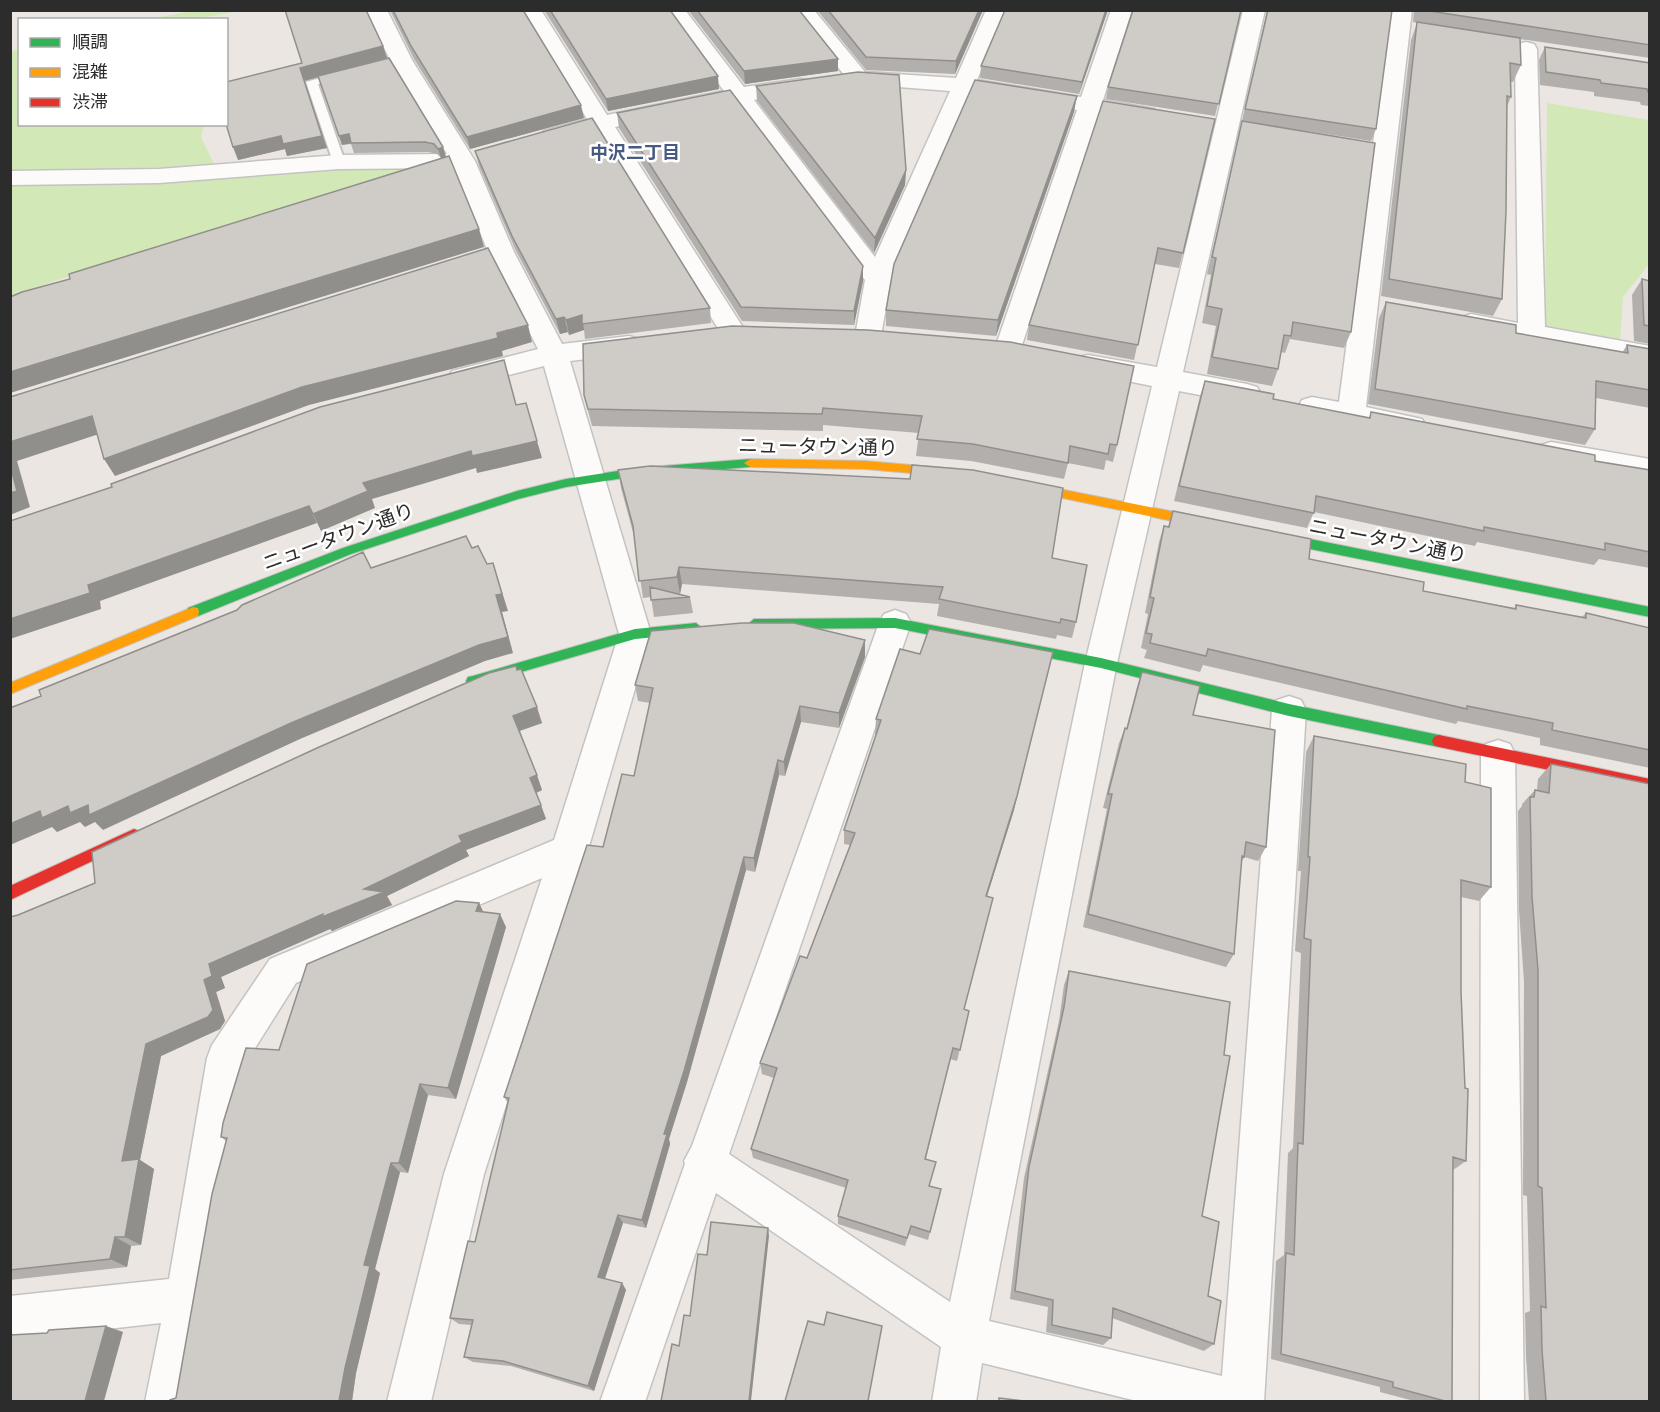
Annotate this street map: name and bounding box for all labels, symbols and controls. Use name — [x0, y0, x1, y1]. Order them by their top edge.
legend — [18, 18, 228, 126]
text: 順調 — [72, 29, 108, 53]
text: 混雑 — [72, 59, 108, 83]
text: 渋滞 — [72, 89, 108, 113]
district label: 中沢二丁目 — [590, 140, 680, 164]
street label: ニュータウン通り — [738, 431, 898, 461]
street label: ニュータウン通り — [258, 496, 418, 576]
street label: ニュータウン通り — [1307, 511, 1469, 569]

